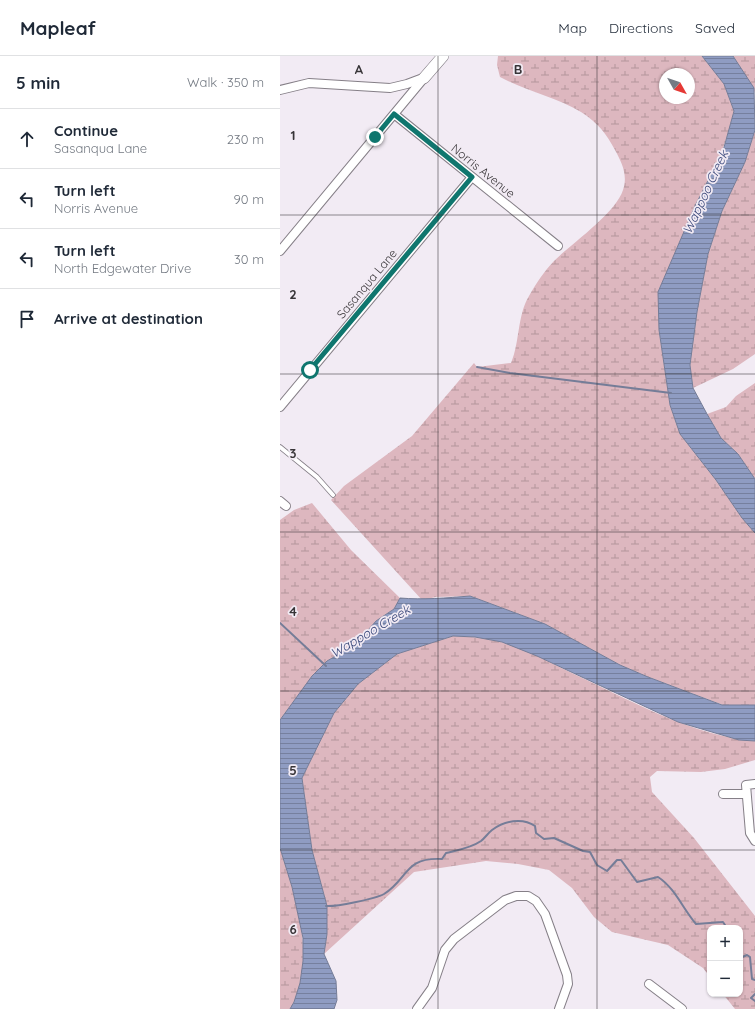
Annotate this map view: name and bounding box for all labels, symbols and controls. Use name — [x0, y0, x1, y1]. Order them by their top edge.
text: Mapleaf — [20, 16, 96, 40]
text: Map — [558, 19, 587, 37]
text: Directions — [609, 19, 673, 37]
text: Saved — [695, 19, 735, 37]
text: A — [355, 61, 364, 77]
text: B — [514, 61, 522, 77]
north arrow — [659, 68, 695, 104]
text: 5 min — [16, 72, 60, 93]
text: Walk · 350 m — [187, 74, 264, 90]
text: Continue — [54, 121, 118, 140]
text: 1 — [290, 127, 296, 143]
icon: ahead — [16, 128, 38, 150]
route end — [366, 128, 384, 146]
text: 230 m — [227, 131, 264, 147]
text: Sasanqua Lane — [54, 140, 147, 156]
street label: Norris Avenue — [448, 140, 518, 201]
water label: Wappoo Creek — [679, 147, 732, 236]
text: Turn left — [54, 181, 116, 200]
icon: left — [16, 188, 38, 210]
text: 90 m — [234, 191, 264, 207]
text: Norris Avenue — [54, 200, 138, 216]
text: Turn left — [54, 241, 116, 260]
street label: Sasanqua Lane — [333, 246, 400, 321]
icon: left — [16, 248, 38, 270]
text: 30 m — [234, 251, 264, 267]
text: North Edgewater Drive — [54, 260, 191, 276]
text: 2 — [289, 286, 297, 302]
icon: arrive — [16, 308, 38, 330]
text: Arrive at destination — [54, 309, 203, 328]
route start — [301, 361, 319, 379]
text: 3 — [290, 445, 297, 461]
water label: Wappoo Creek — [327, 600, 414, 661]
text: 4 — [289, 603, 297, 619]
text: 5 — [289, 762, 297, 778]
text: 6 — [289, 921, 297, 937]
map controls — [707, 925, 743, 997]
button: + — [707, 925, 743, 961]
button: − — [707, 961, 743, 997]

